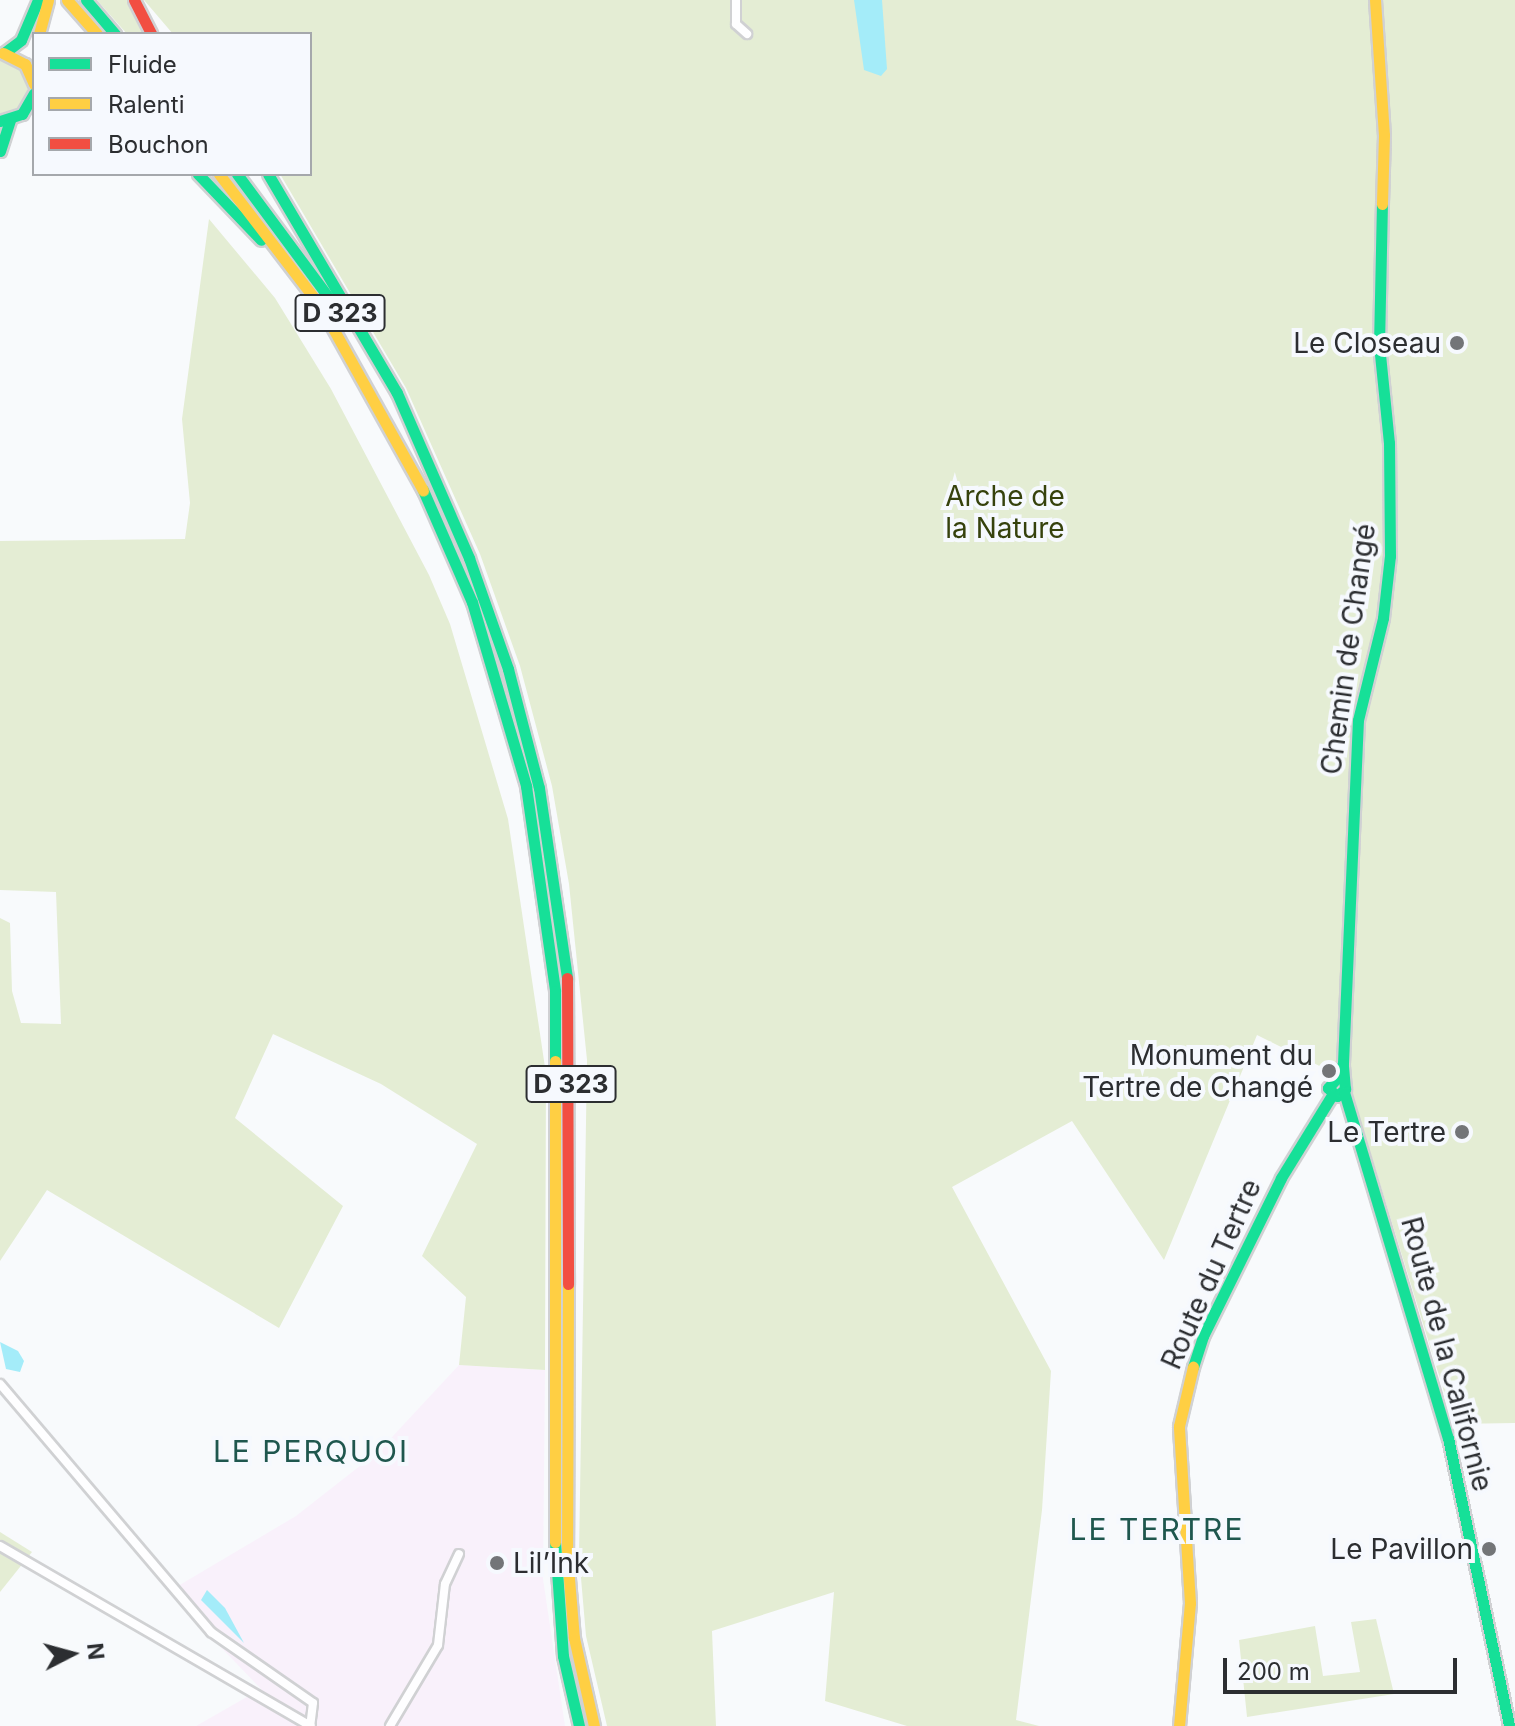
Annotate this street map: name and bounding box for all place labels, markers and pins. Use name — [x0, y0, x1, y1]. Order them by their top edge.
place label: Le Closeau — [1293, 326, 1441, 360]
marker: Le Closeau — [1448, 334, 1466, 352]
place label: Monument du Tertre de Changé — [1082, 1038, 1313, 1104]
marker: Monument du Tertre de Changé — [1320, 1062, 1338, 1080]
place label: Le Tertre — [1327, 1115, 1446, 1149]
marker: Le Tertre — [1453, 1123, 1471, 1141]
place label: Le Pavillon — [1330, 1532, 1473, 1566]
marker: Le Pavillon — [1480, 1540, 1498, 1558]
place label: Lil’Ink — [513, 1546, 589, 1580]
marker: Lil’Ink — [488, 1554, 506, 1572]

